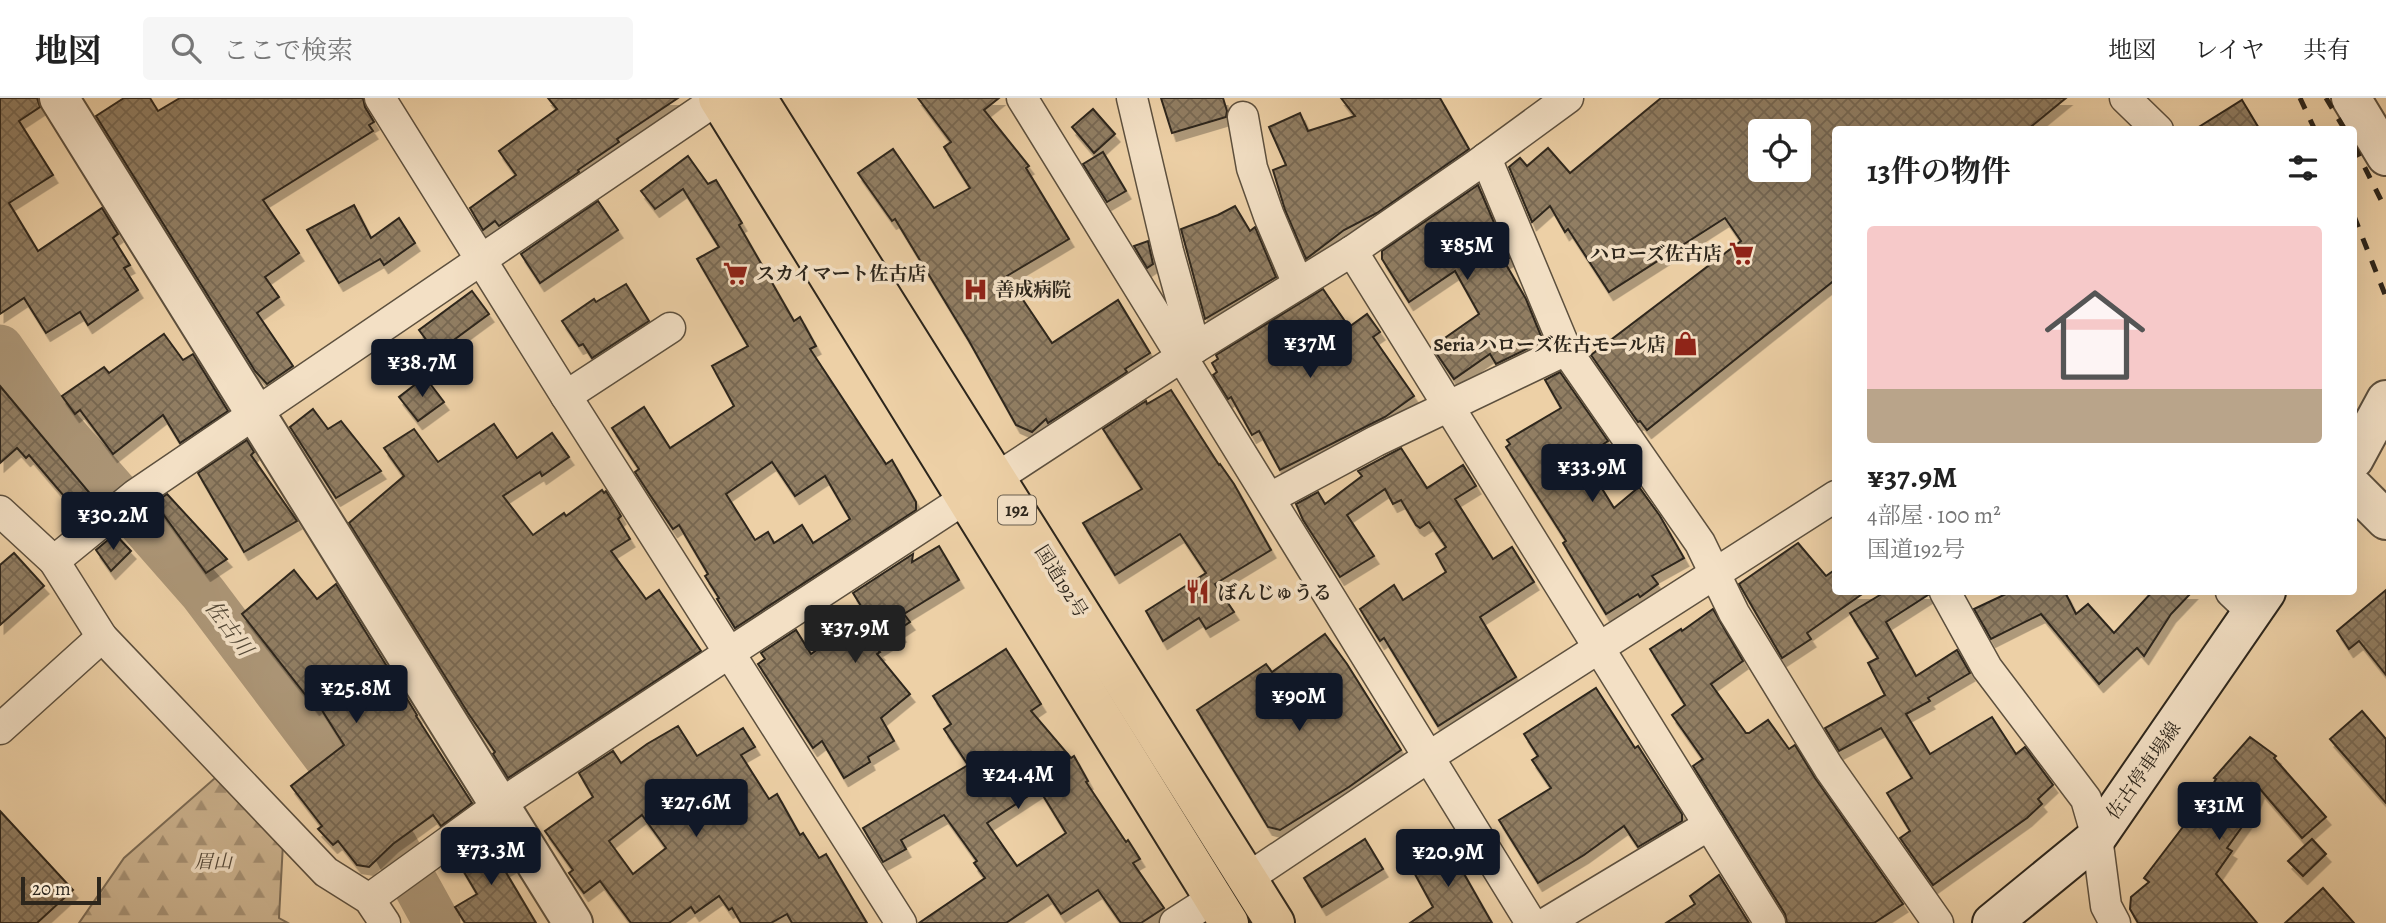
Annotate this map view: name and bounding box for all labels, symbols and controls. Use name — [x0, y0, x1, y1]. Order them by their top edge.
search box — [143, 17, 633, 80]
text: 地図 — [35, 28, 101, 73]
icon: search — [167, 29, 205, 67]
text: ここで検索 — [223, 33, 353, 68]
text: 地図 — [2108, 34, 2156, 66]
text: レイヤ — [2194, 34, 2265, 66]
text: 共有 — [2303, 34, 2351, 66]
map controls — [1748, 119, 1811, 182]
button: locate — [1748, 119, 1811, 182]
icon: filters — [2284, 149, 2322, 187]
text: 13件の物件 — [1867, 151, 2011, 191]
pin: ¥85M — [1426, 222, 1508, 282]
text: ¥85M — [1440, 229, 1494, 260]
supermarket icon: ハローズ佐古店 — [1728, 239, 1756, 267]
place label: ハローズ佐古店 — [1590, 241, 1722, 267]
supermarket icon: スカイマート佐古店 — [722, 259, 750, 287]
place label: スカイマート佐古店 — [756, 261, 926, 287]
icon: home — [2032, 272, 2158, 398]
hospital icon: 善成病院 — [961, 275, 989, 303]
place label: 善成病院 — [995, 277, 1071, 303]
pin: ¥37M — [1269, 320, 1351, 380]
text: ¥37M — [1284, 327, 1336, 358]
shop icon: Seria ハローズ佐古モール店 — [1672, 330, 1700, 358]
place label: Seria ハローズ佐古モール店 — [1434, 332, 1666, 358]
pin: ¥38.7M — [365, 340, 479, 399]
text: ¥38.7M — [387, 346, 457, 377]
pin: ¥33.9M — [1535, 444, 1649, 504]
text: ¥33.9M — [1557, 451, 1627, 482]
text: ¥37.9M — [1867, 457, 1957, 497]
pin: ¥30.2M — [56, 492, 170, 552]
road number: 192 — [998, 496, 1036, 524]
text: ¥30.2M — [77, 499, 149, 530]
text: 4部屋 · 100 m² — [1867, 500, 2001, 531]
text: 国道192号 — [1867, 534, 1965, 565]
street label: 国道192号 — [1029, 540, 1094, 623]
restaurant icon: ぼんじゅうる — [1184, 578, 1212, 606]
place label: ぼんじゅうる — [1218, 580, 1332, 606]
water label: 佐古川 — [199, 594, 260, 663]
pin: ¥37.9M — [798, 606, 912, 665]
text: ¥37.9M — [820, 612, 890, 643]
pin: ¥25.8M — [299, 666, 413, 725]
text: ¥25.8M — [321, 672, 391, 703]
pin: ¥90M — [1258, 674, 1340, 733]
text: ¥90M — [1272, 680, 1326, 711]
street label: 佐古停車場線 — [2100, 716, 2187, 825]
pin: ¥24.4M — [961, 752, 1075, 811]
text: ¥24.4M — [982, 758, 1054, 789]
pin: ¥27.6M — [639, 780, 753, 839]
pin: ¥31M — [2178, 782, 2260, 842]
text: ¥27.6M — [661, 786, 731, 817]
text: ¥31M — [2194, 789, 2244, 820]
pin: ¥73.3M — [434, 828, 548, 887]
pin: ¥20.9M — [1391, 830, 1505, 889]
text: ¥73.3M — [457, 834, 525, 865]
text: ¥20.9M — [1412, 836, 1484, 867]
park label: 眉山 — [194, 849, 234, 875]
scale bar — [21, 874, 102, 906]
text: 20 m — [32, 876, 71, 902]

